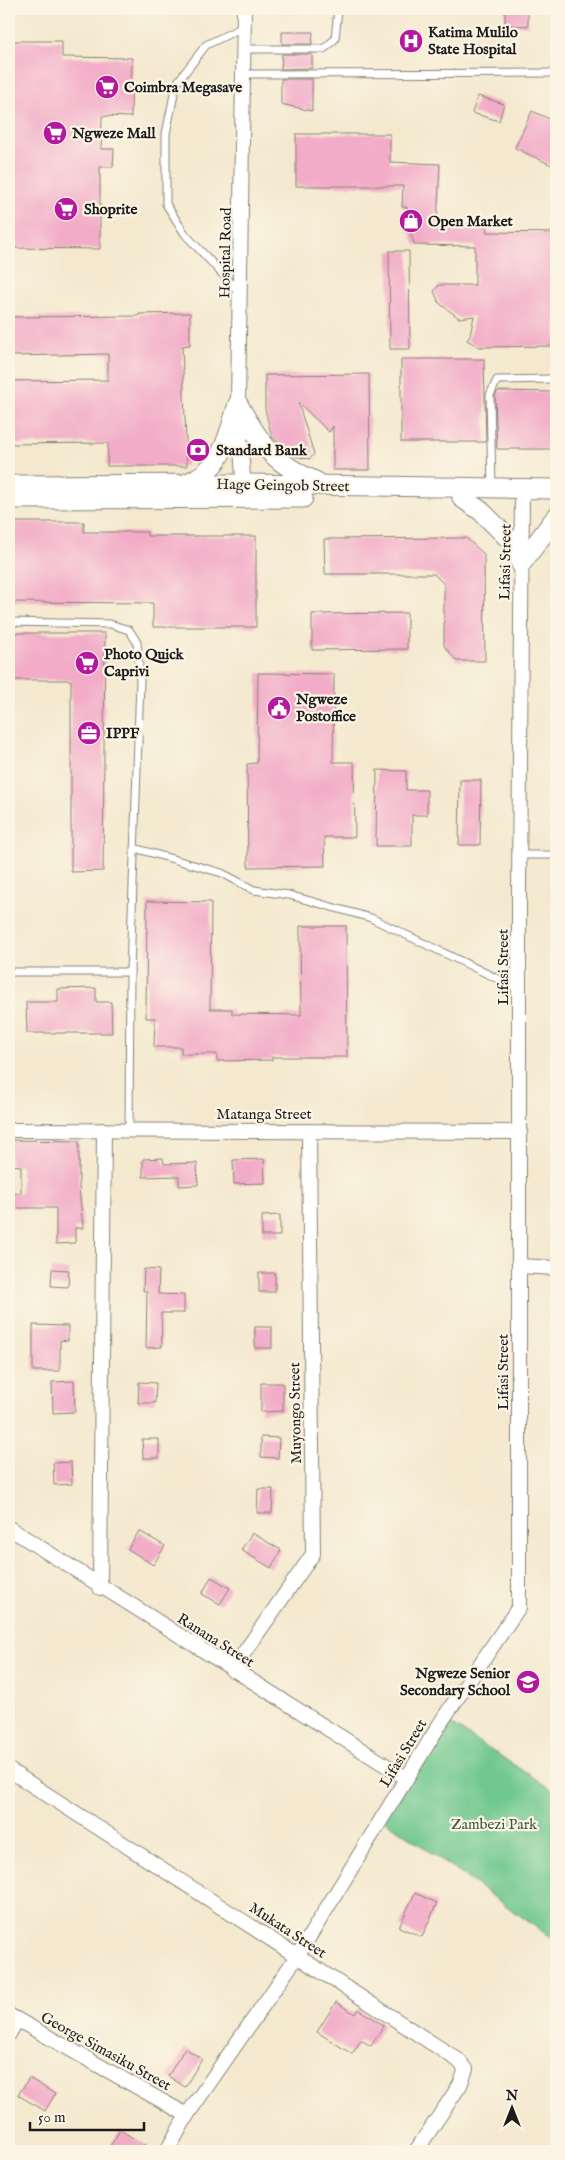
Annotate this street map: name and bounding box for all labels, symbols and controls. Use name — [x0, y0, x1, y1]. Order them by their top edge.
place label: Katima Mulilo State Hospital — [428, 23, 518, 59]
hospital icon: Katima Mulilo State Hospital — [398, 28, 424, 54]
supermarket icon: Coimbra Megasave — [94, 74, 120, 100]
place label: Coimbra Megasave — [124, 78, 242, 97]
supermarket icon: Ngweze Mall — [42, 120, 68, 146]
place label: Ngweze Mall — [71, 124, 156, 143]
supermarket icon: Shoprite — [53, 196, 79, 222]
place label: Shoprite — [84, 200, 137, 219]
street label: Hospital Road — [215, 206, 236, 299]
shop icon: Open Market — [398, 208, 424, 234]
place label: Open Market — [428, 212, 514, 231]
bank icon: Standard Bank — [185, 437, 211, 463]
place label: Standard Bank — [216, 441, 308, 460]
street label: Hage Geingob Street — [216, 475, 350, 496]
street label: Lifasi Street — [495, 524, 516, 600]
place label: Photo Quick Caprivi — [104, 645, 185, 681]
supermarket icon: Photo Quick Caprivi — [74, 650, 100, 676]
place label: Ngweze Postoffice — [295, 690, 356, 726]
public building icon: Ngweze Postoffice — [266, 695, 292, 721]
office icon: IPPF — [76, 720, 102, 746]
place label: IPPF — [106, 724, 140, 743]
street label: Lifasi Street — [494, 929, 513, 1005]
street label: Matanga Street — [216, 1105, 312, 1124]
street label: Lifasi Street — [494, 1334, 513, 1410]
street label: Muyongo Street — [285, 1362, 306, 1464]
street label: Ranana Street — [174, 1609, 258, 1672]
place label: Ngweze Senior Secondary School — [400, 1664, 511, 1700]
school or university icon: Ngweze Senior Secondary School — [515, 1669, 541, 1695]
street label: Lifasi Street — [376, 1716, 431, 1791]
park label: Zambezi Park — [451, 1815, 538, 1834]
street label: Mukata Street — [245, 1898, 330, 1962]
street label: George Simasiku Street — [37, 2008, 174, 2095]
north arrow — [488, 2082, 538, 2132]
text: N — [505, 2087, 518, 2105]
scale bar — [30, 2100, 144, 2132]
text: 50 m — [38, 2108, 66, 2127]

